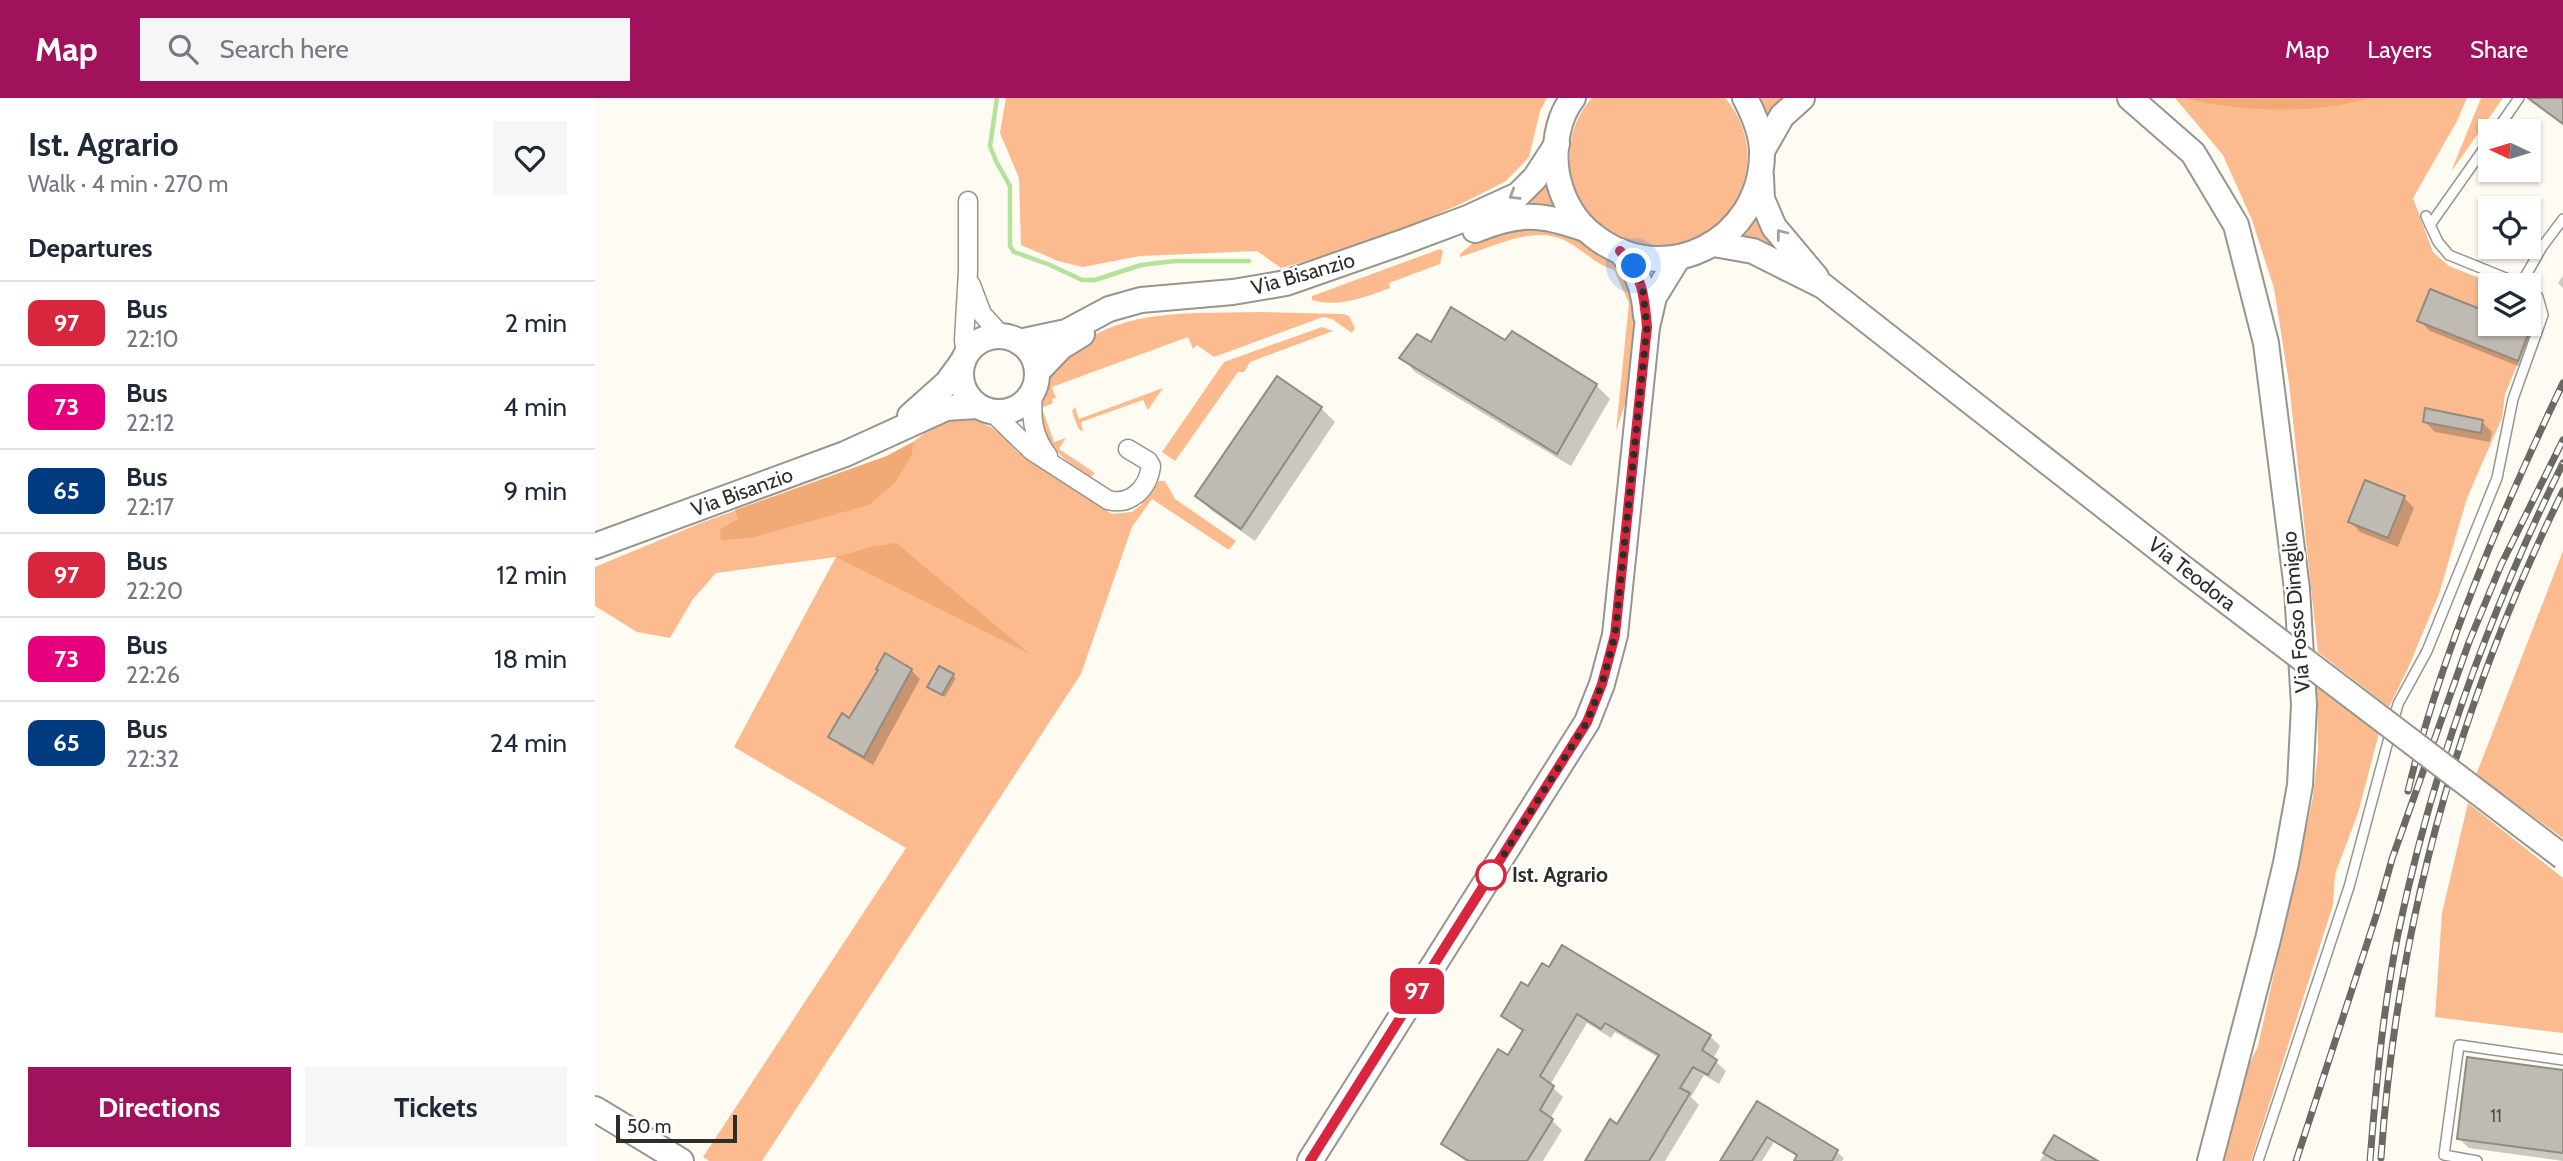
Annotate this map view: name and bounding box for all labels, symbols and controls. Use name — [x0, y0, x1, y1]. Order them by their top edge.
search box — [140, 18, 630, 81]
text: Map — [35, 29, 98, 69]
icon: search — [164, 30, 202, 68]
text: Search here — [220, 33, 349, 65]
text: Map — [2285, 35, 2329, 64]
text: Layers — [2367, 35, 2432, 64]
text: Share — [2470, 35, 2528, 64]
north arrow — [2478, 119, 2541, 182]
map controls — [2478, 119, 2541, 336]
button: heart — [493, 121, 567, 195]
text: Ist. Agrario — [28, 124, 179, 164]
text: Walk · 4 min · 270 m — [28, 170, 228, 198]
one-way arrow — [1509, 187, 1522, 200]
button: locate — [2478, 196, 2541, 259]
one-way arrow — [1777, 230, 1789, 243]
text: Departures — [28, 232, 152, 264]
street label: Via Bisanzio — [1248, 247, 1357, 300]
your location — [1616, 248, 1651, 283]
button: layers — [2478, 273, 2541, 336]
text: Bus — [126, 293, 167, 325]
text: 2 min — [505, 307, 567, 339]
text: 97 — [54, 308, 79, 337]
text: 22:10 — [126, 325, 178, 353]
text: Bus — [126, 377, 167, 409]
text: 4 min — [503, 391, 567, 423]
text: 73 — [54, 392, 79, 421]
text: 22:12 — [126, 409, 174, 437]
text: Bus — [126, 461, 167, 493]
street label: Via Bisanzio — [688, 462, 796, 521]
text: 9 min — [504, 475, 567, 507]
text: 65 — [53, 476, 80, 505]
text: 22:17 — [126, 493, 174, 521]
street label: Via Fosso Dimiglio — [2276, 530, 2315, 694]
street label: Via Teodora — [2143, 532, 2241, 616]
text: Bus — [126, 545, 167, 577]
text: 12 min — [496, 559, 567, 591]
text: 97 — [54, 560, 79, 589]
text: 22:20 — [126, 577, 183, 605]
text: Bus — [126, 629, 167, 661]
text: 18 min — [494, 643, 567, 675]
text: 73 — [54, 644, 79, 673]
text: 22:26 — [126, 661, 180, 689]
text: Bus — [126, 713, 167, 745]
text: 24 min — [490, 727, 567, 759]
text: 65 — [53, 728, 80, 757]
text: 22:32 — [126, 745, 179, 773]
marker: Ist. Agrario — [1476, 860, 1506, 890]
place label: Ist. Agrario — [1512, 862, 1608, 887]
line badge: 97 — [1385, 968, 1449, 1014]
text: 97 — [1404, 976, 1430, 1005]
button: Directions — [28, 1067, 291, 1147]
button: Tickets — [305, 1067, 567, 1147]
house number: 11 — [2490, 1105, 2502, 1127]
scale bar — [616, 1112, 737, 1144]
text: 50 m — [627, 1115, 671, 1138]

